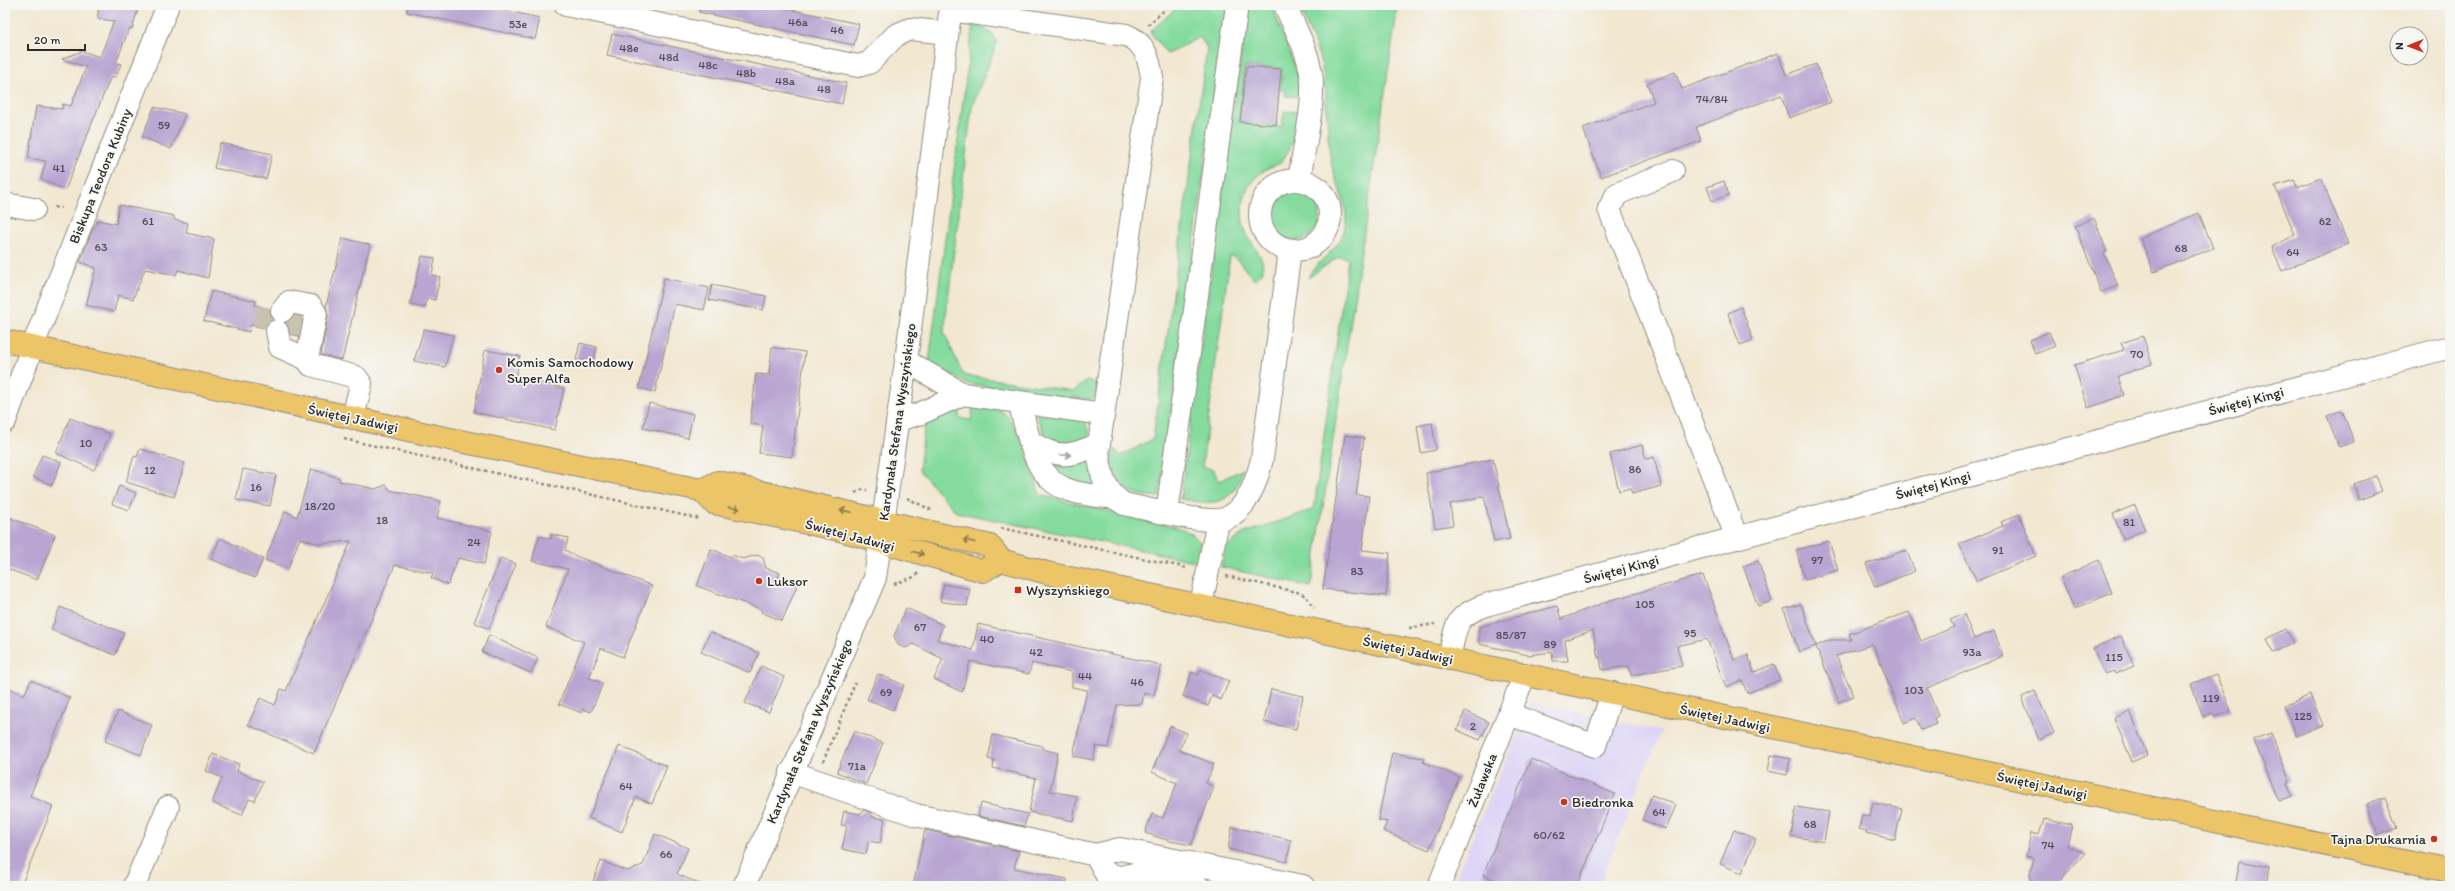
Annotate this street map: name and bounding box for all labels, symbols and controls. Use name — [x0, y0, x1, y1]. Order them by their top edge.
house number: 46a — [788, 15, 809, 29]
house number: 53e — [509, 17, 528, 31]
house number: 46 — [830, 23, 844, 37]
scale bar — [28, 26, 85, 52]
north arrow — [2389, 26, 2429, 66]
text: 20 m — [34, 33, 61, 47]
house number: 48e — [619, 41, 639, 55]
text: N — [2393, 42, 2406, 50]
house number: 48d — [659, 50, 680, 64]
house number: 48c — [698, 58, 718, 72]
house number: 48b — [736, 66, 756, 80]
house number: 48a — [775, 74, 796, 88]
house number: 48 — [817, 82, 831, 96]
house number: 74/84 — [1696, 92, 1728, 106]
street label: Biskupa Teodora Kubiny — [66, 106, 136, 246]
house number: 59 — [158, 118, 170, 132]
house number: 41 — [53, 161, 66, 175]
house number: 61 — [142, 214, 154, 228]
house number: 62 — [2319, 214, 2332, 228]
house number: 63 — [95, 240, 108, 254]
house number: 68 — [2175, 241, 2188, 255]
house number: 64 — [2286, 245, 2300, 259]
street label: Kardynała Stefana Wyszyńskiego — [875, 322, 920, 522]
house number: 70 — [2130, 347, 2144, 361]
place label: Komis Samochodowy Super Alfa — [507, 354, 634, 387]
marker: Komis Samochodowy Super Alfa — [494, 365, 504, 375]
street label: Świętej Kingi — [2207, 383, 2286, 420]
street label: Świętej Jadwigi — [306, 401, 400, 436]
house number: 10 — [80, 436, 92, 450]
one-way arrow — [1058, 451, 1071, 459]
house number: 86 — [1629, 462, 1641, 476]
house number: 12 — [144, 463, 157, 477]
street label: Świętej Kingi — [1894, 467, 1973, 504]
house number: 16 — [250, 480, 262, 494]
house number: 18/20 — [305, 499, 335, 513]
one-way arrow — [727, 504, 740, 512]
one-way arrow — [840, 507, 853, 515]
house number: 18 — [376, 513, 388, 527]
street label: Świętej Jadwigi — [803, 515, 896, 556]
house number: 81 — [2123, 515, 2135, 529]
house number: 24 — [467, 535, 481, 549]
one-way arrow — [963, 537, 976, 544]
house number: 91 — [1992, 543, 2004, 557]
one-way arrow — [911, 550, 924, 557]
street label: Świętej Kingi — [1582, 551, 1661, 588]
house number: 97 — [1811, 553, 1823, 567]
house number: 83 — [1350, 564, 1364, 578]
place label: Luksor — [767, 573, 808, 590]
marker: Luksor — [754, 576, 764, 586]
place label: Wyszyńskiego — [1026, 582, 1110, 599]
marker: Wyszyńskiego — [1013, 585, 1023, 595]
house number: 105 — [1635, 597, 1655, 611]
house number: 67 — [914, 620, 926, 634]
house number: 95 — [1684, 626, 1696, 640]
house number: 85/87 — [1496, 628, 1526, 642]
house number: 40 — [980, 632, 994, 646]
street label: Świętej Jadwigi — [1361, 633, 1455, 668]
street label: Kardynała Stefana Wyszyńskiego — [763, 636, 856, 826]
house number: 89 — [1544, 637, 1556, 651]
house number: 42 — [1029, 645, 1043, 659]
house number: 93a — [1962, 645, 1982, 659]
house number: 115 — [2105, 650, 2123, 664]
house number: 44 — [1078, 669, 1092, 683]
house number: 46 — [1130, 675, 1144, 689]
house number: 103 — [1904, 683, 1924, 697]
house number: 69 — [880, 685, 892, 699]
house number: 119 — [2202, 691, 2220, 705]
street label: Świętej Jadwigi — [1678, 701, 1772, 736]
house number: 125 — [2294, 709, 2312, 723]
house number: 2 — [1470, 719, 1477, 733]
street label: Żuławska — [1464, 750, 1501, 810]
house number: 71a — [848, 759, 867, 773]
street label: Świętej Jadwigi — [1995, 768, 2089, 803]
house number: 64 — [619, 779, 633, 793]
place label: Biedronka — [1572, 794, 1635, 811]
marker: Biedronka — [1559, 797, 1569, 807]
house number: 64 — [1652, 805, 1666, 819]
house number: 68 — [1804, 817, 1817, 831]
house number: 60/62 — [1533, 828, 1565, 842]
place label: Tajna Drukarnia — [2330, 831, 2427, 848]
marker: Tajna Drukarnia — [2429, 834, 2439, 844]
house number: 74 — [2041, 838, 2055, 852]
house number: 66 — [660, 847, 672, 861]

